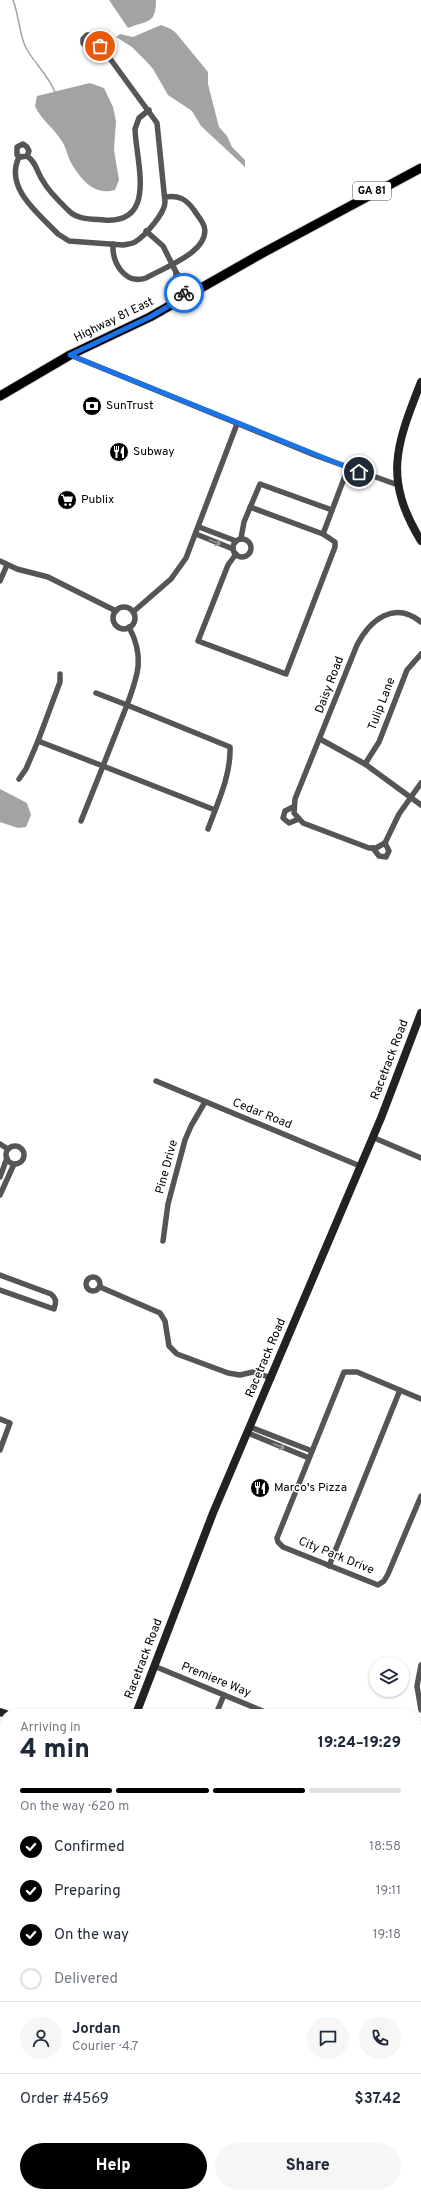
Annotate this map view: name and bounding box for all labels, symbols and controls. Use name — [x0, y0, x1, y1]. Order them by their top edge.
pin — [83, 29, 117, 63]
icon: bag — [89, 35, 111, 57]
road number: GA 81 — [353, 182, 391, 200]
courier — [164, 273, 204, 313]
icon: bike — [173, 282, 195, 304]
street label: Highway 81 East — [71, 294, 157, 346]
bank icon: SunTrust — [81, 395, 103, 417]
place label: SunTrust — [106, 398, 153, 414]
restaurant icon: Subway — [108, 441, 130, 463]
place label: Subway — [133, 444, 175, 460]
pin — [342, 455, 376, 489]
icon: home — [348, 461, 370, 483]
supermarket icon: Publix — [56, 489, 78, 511]
place label: Publix — [81, 492, 114, 508]
one-way arrow — [208, 538, 220, 546]
street label: Daisy Road — [312, 654, 348, 716]
street label: Tulip Lane — [365, 675, 399, 733]
street label: Racetrack Road — [367, 1018, 413, 1102]
street label: Cedar Road — [230, 1095, 294, 1133]
street label: Pine Drive — [152, 1138, 182, 1196]
street label: Racetrack Road — [242, 1316, 290, 1400]
one-way arrow — [272, 1442, 284, 1450]
restaurant icon: Marco's Pizza — [249, 1477, 271, 1499]
place label: Marco's Pizza — [274, 1480, 347, 1496]
street label: City Park Drive — [296, 1534, 376, 1578]
street label: Racetrack Road — [121, 1617, 167, 1701]
map controls — [369, 1657, 409, 1697]
button: layers — [369, 1657, 409, 1697]
street label: Premiere Way — [179, 1659, 253, 1701]
text: Arriving in — [20, 1720, 81, 1736]
text: 4 min — [20, 1734, 90, 1767]
text: 19:24–19:29 — [318, 1734, 401, 1753]
text: On the way · 620 m — [20, 1799, 129, 1815]
icon: check — [20, 1836, 42, 1858]
text: Confirmed — [54, 1838, 125, 1857]
text: 18:58 — [369, 1839, 401, 1855]
icon: check — [20, 1880, 42, 1902]
text: Preparing — [54, 1882, 121, 1901]
text: 19:11 — [376, 1883, 401, 1899]
icon: check — [20, 1924, 42, 1946]
text: On the way — [54, 1926, 129, 1945]
text: 19:18 — [373, 1927, 401, 1943]
text: Delivered — [54, 1970, 118, 1989]
button: person — [20, 2017, 62, 2059]
button: chat — [307, 2017, 349, 2059]
button: phone — [359, 2017, 401, 2059]
text: Jordan — [72, 2020, 121, 2039]
text: Courier · 4.7 — [72, 2039, 138, 2055]
text: Order #4569 — [20, 2090, 109, 2109]
text: $37.42 — [355, 2090, 401, 2109]
button: Help — [20, 2143, 207, 2189]
button: Share — [215, 2143, 401, 2189]

